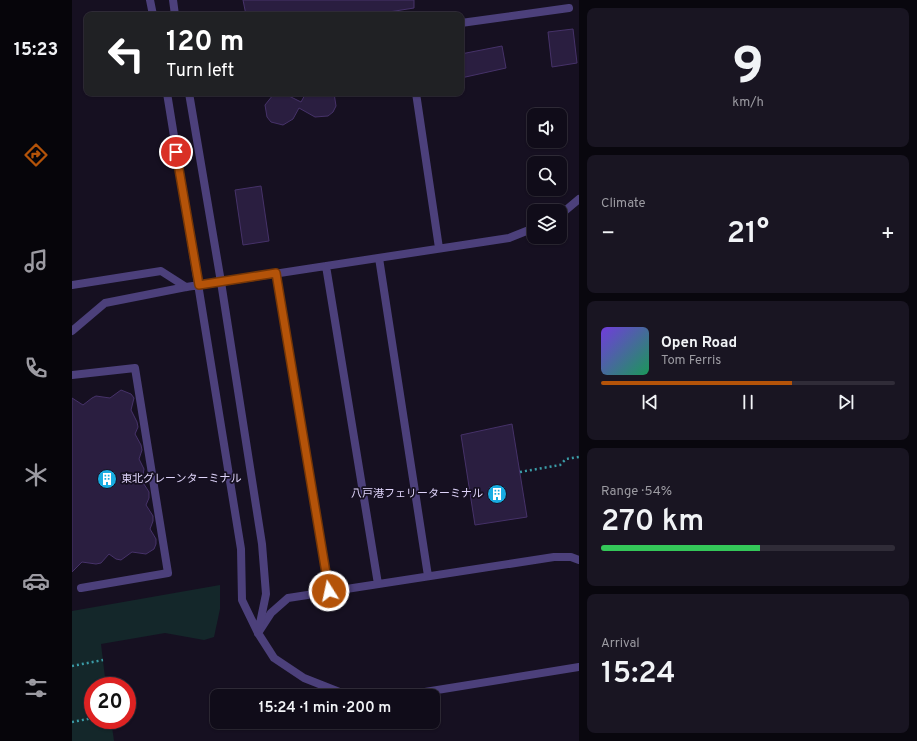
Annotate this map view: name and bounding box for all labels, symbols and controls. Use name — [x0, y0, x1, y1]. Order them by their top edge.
text: 120 m — [166, 25, 244, 61]
icon: left — [100, 28, 152, 80]
text: 9 — [732, 36, 764, 102]
text: 15:23 — [14, 39, 58, 62]
text: Turn left — [166, 60, 234, 83]
text: km/h — [732, 95, 764, 111]
map controls — [527, 108, 567, 244]
button: sound — [527, 108, 567, 148]
pin — [159, 135, 193, 169]
icon: directions — [22, 141, 50, 169]
icon: arrive — [165, 141, 187, 163]
button: search — [527, 156, 567, 196]
text: Climate — [601, 196, 646, 212]
button: layers — [527, 204, 567, 244]
text: 21° — [727, 216, 769, 253]
text: − — [601, 221, 615, 248]
text: + — [881, 221, 895, 248]
icon: music — [22, 247, 50, 275]
text: Open Road — [661, 334, 737, 353]
text: Tom Ferris — [661, 353, 721, 369]
icon: phone — [22, 354, 50, 382]
icon: previous — [639, 391, 661, 413]
icon: pause — [737, 391, 759, 413]
icon: next — [835, 391, 857, 413]
icon: climate — [22, 461, 50, 489]
building icon: 東北グレーンターミナル — [96, 468, 118, 490]
place label: 東北グレーンターミナル — [121, 472, 241, 486]
building icon: 八戸港フェリーターミナル — [486, 483, 508, 505]
text: Range · 54% — [601, 484, 672, 500]
place label: 八戸港フェリーターミナル — [351, 487, 483, 501]
text: 270 km — [601, 504, 704, 541]
icon: car — [22, 567, 50, 595]
position arrow — [308, 570, 350, 612]
text: Arrival — [601, 636, 640, 652]
text: 15:24 — [601, 656, 676, 693]
icon: filters — [22, 674, 50, 702]
speed limit sign: 20 — [84, 677, 136, 729]
text: 15:24 · 1 min · 200 m — [259, 699, 391, 718]

